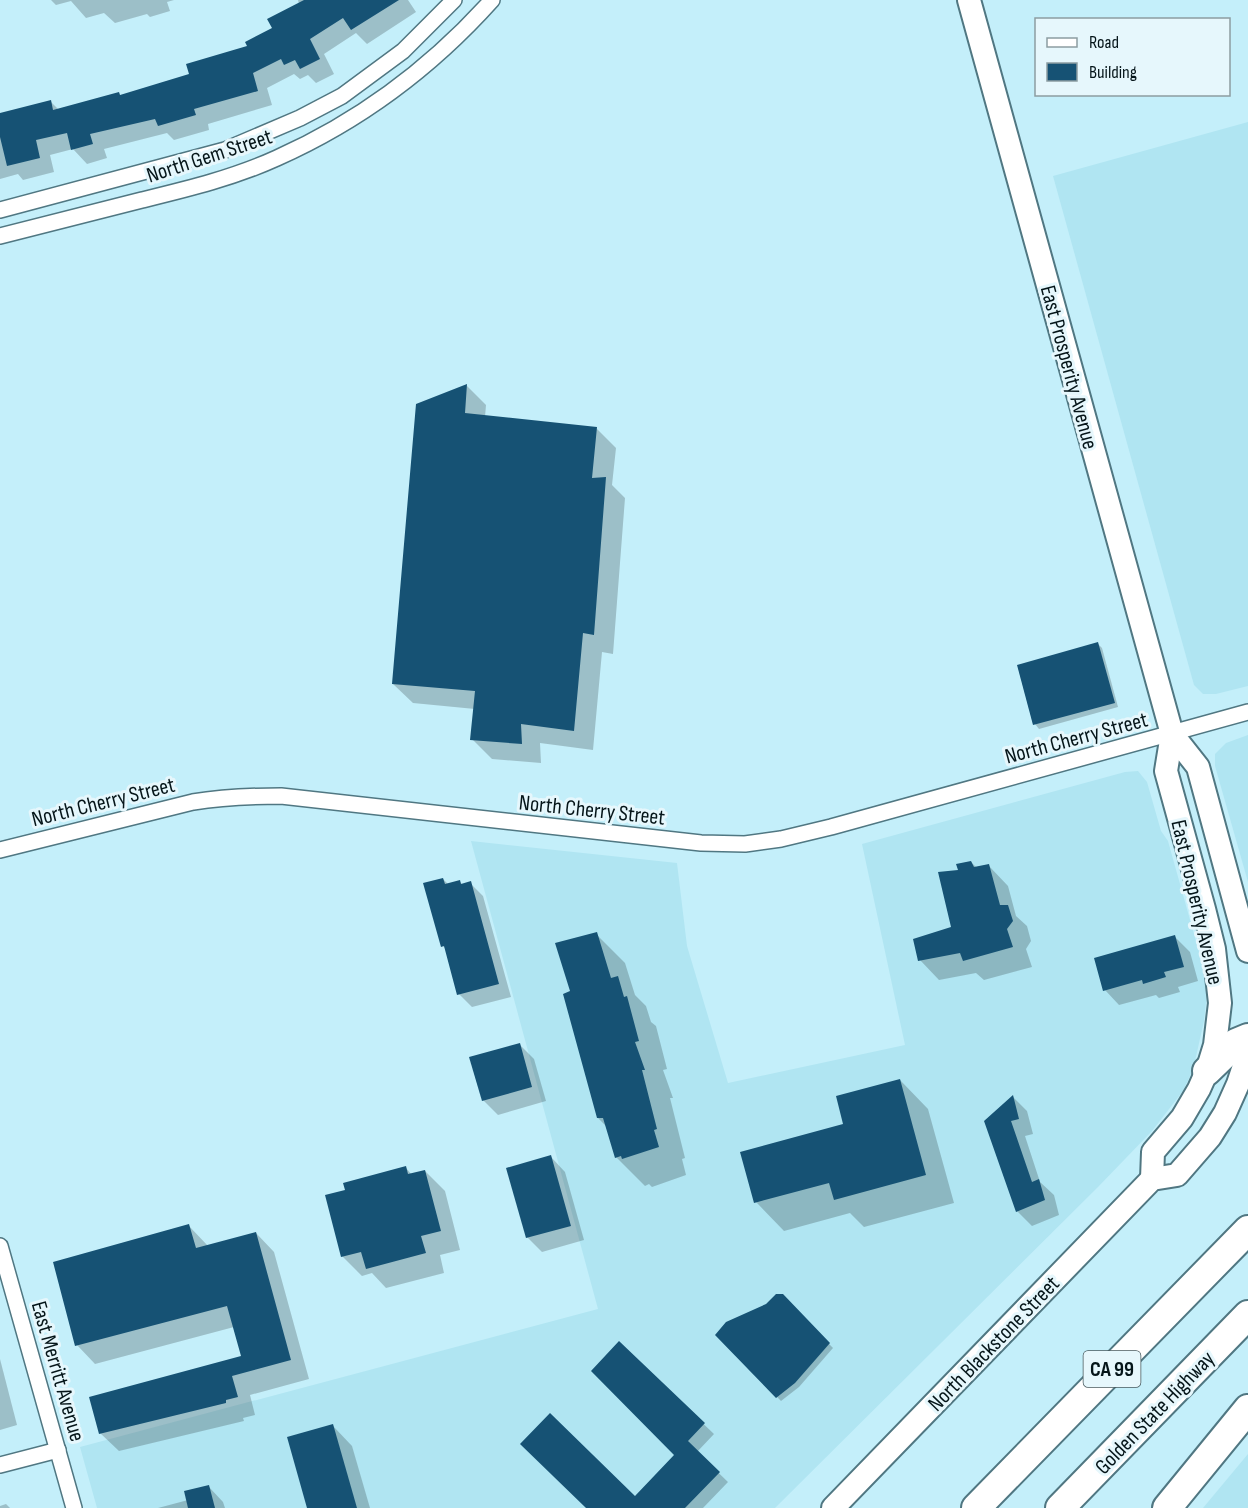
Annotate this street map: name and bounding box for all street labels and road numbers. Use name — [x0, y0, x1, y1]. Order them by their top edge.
street label: North Gem Street — [143, 123, 276, 189]
street label: East Prosperity Avenue — [1034, 283, 1103, 452]
street label: North Cherry Street — [1002, 706, 1151, 770]
street label: North Cherry Street — [29, 772, 178, 833]
street label: North Cherry Street — [517, 789, 666, 832]
street label: East Prosperity Avenue — [1164, 817, 1229, 987]
street label: North Blackstone Street — [923, 1271, 1066, 1417]
street label: East Merritt Avenue — [25, 1298, 90, 1445]
street label: Golden State Highway — [1089, 1345, 1221, 1480]
road number: CA 99 — [1084, 1351, 1140, 1387]

